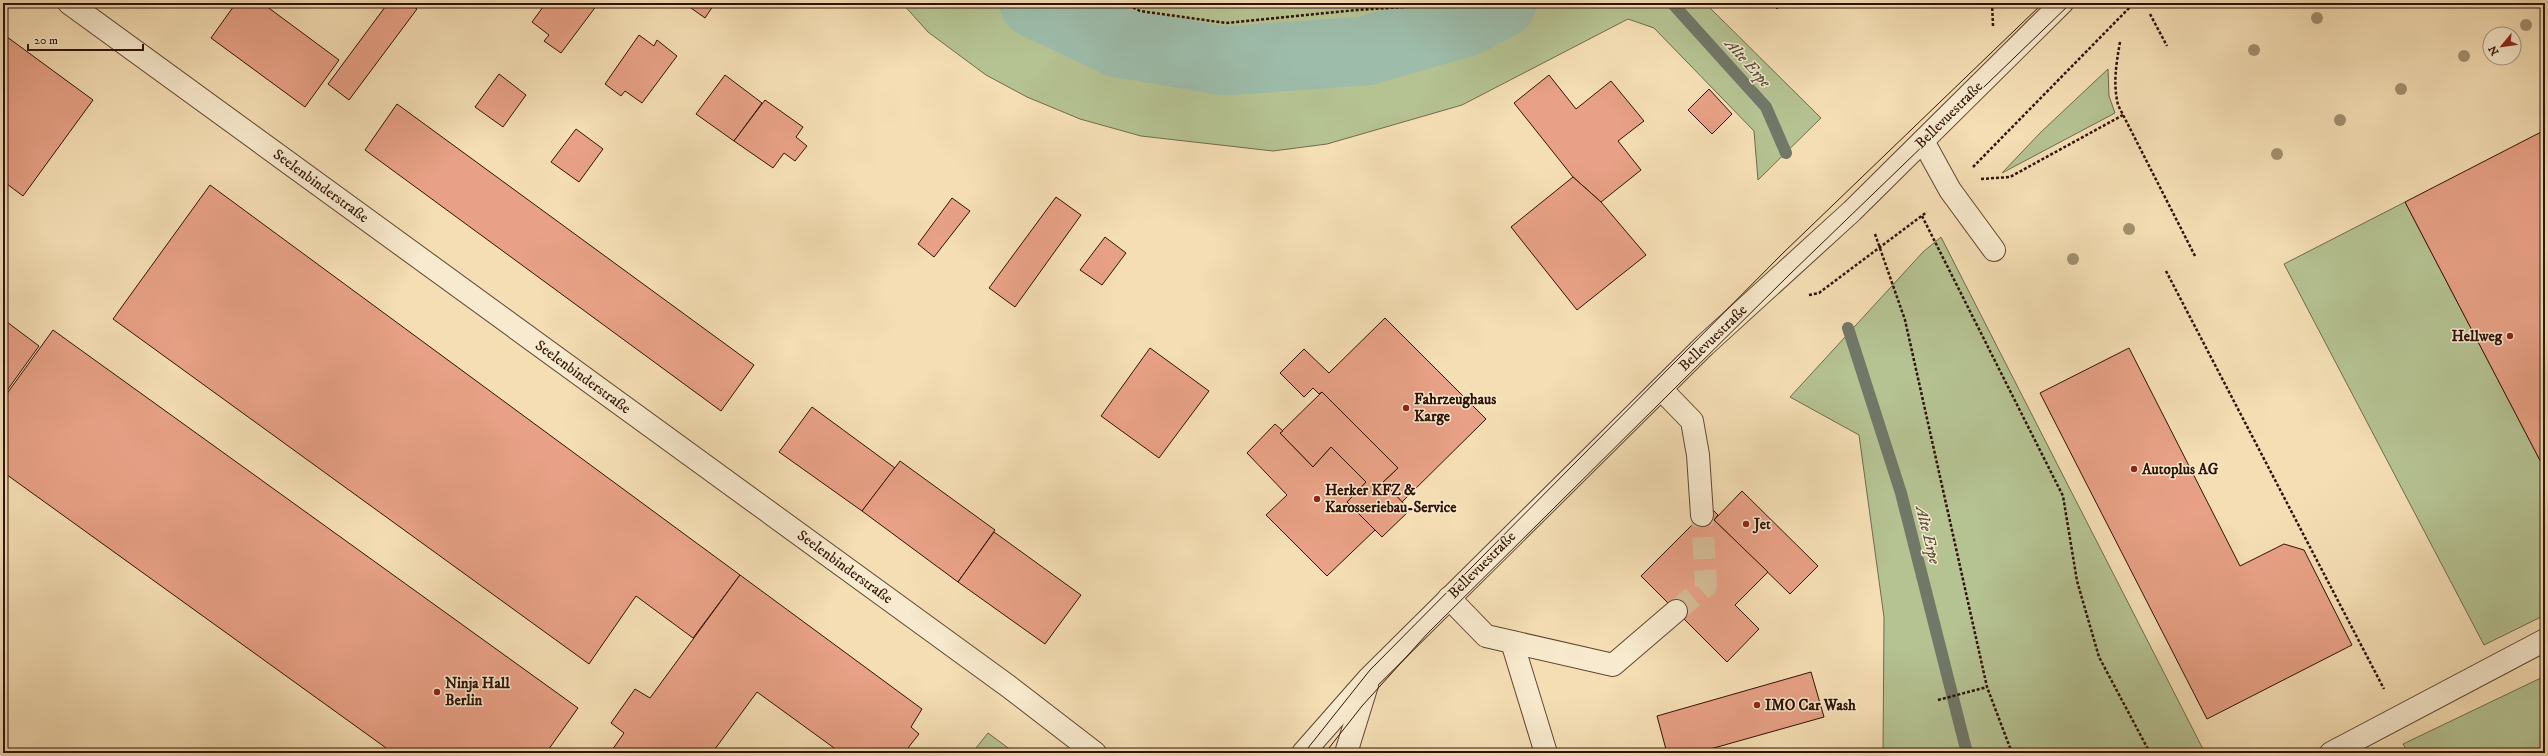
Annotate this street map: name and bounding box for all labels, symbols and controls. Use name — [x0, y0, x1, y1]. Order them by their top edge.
scale bar — [28, 26, 143, 52]
north arrow — [2482, 26, 2522, 66]
text: 20 m — [34, 33, 58, 48]
water label: Alte Erpe — [1720, 33, 1776, 92]
text: N — [2486, 43, 2502, 58]
street label: Bellevuestraße — [1911, 77, 1987, 153]
street label: Seelenbinderstraße — [269, 145, 373, 227]
street label: Bellevuestraße — [1675, 301, 1751, 375]
place label: Hellweg — [2451, 327, 2503, 346]
marker: Hellweg — [2505, 331, 2515, 341]
street label: Seelenbinderstraße — [531, 336, 635, 418]
place label: Fahrzeughaus Karge — [1414, 390, 1496, 426]
marker: Fahrzeughaus Karge — [1401, 403, 1411, 413]
place label: Autoplus AG — [2141, 460, 2219, 479]
marker: Autoplus AG — [2129, 464, 2139, 474]
place label: Herker KFZ & Karosseriebau-Service — [1325, 481, 1457, 517]
marker: Herker KFZ & Karosseriebau-Service — [1312, 494, 1322, 504]
water label: Alte Erpe — [1911, 502, 1945, 567]
place label: Jet — [1752, 515, 1771, 534]
marker: Jet — [1741, 519, 1751, 529]
street label: Seelenbinderstraße — [793, 526, 897, 608]
street label: Bellevuestraße — [1444, 527, 1520, 603]
place label: Ninja Hall Berlin — [445, 674, 510, 710]
marker: Ninja Hall Berlin — [432, 687, 442, 697]
place label: IMO Car Wash — [1765, 696, 1856, 715]
marker: IMO Car Wash — [1752, 700, 1762, 710]

